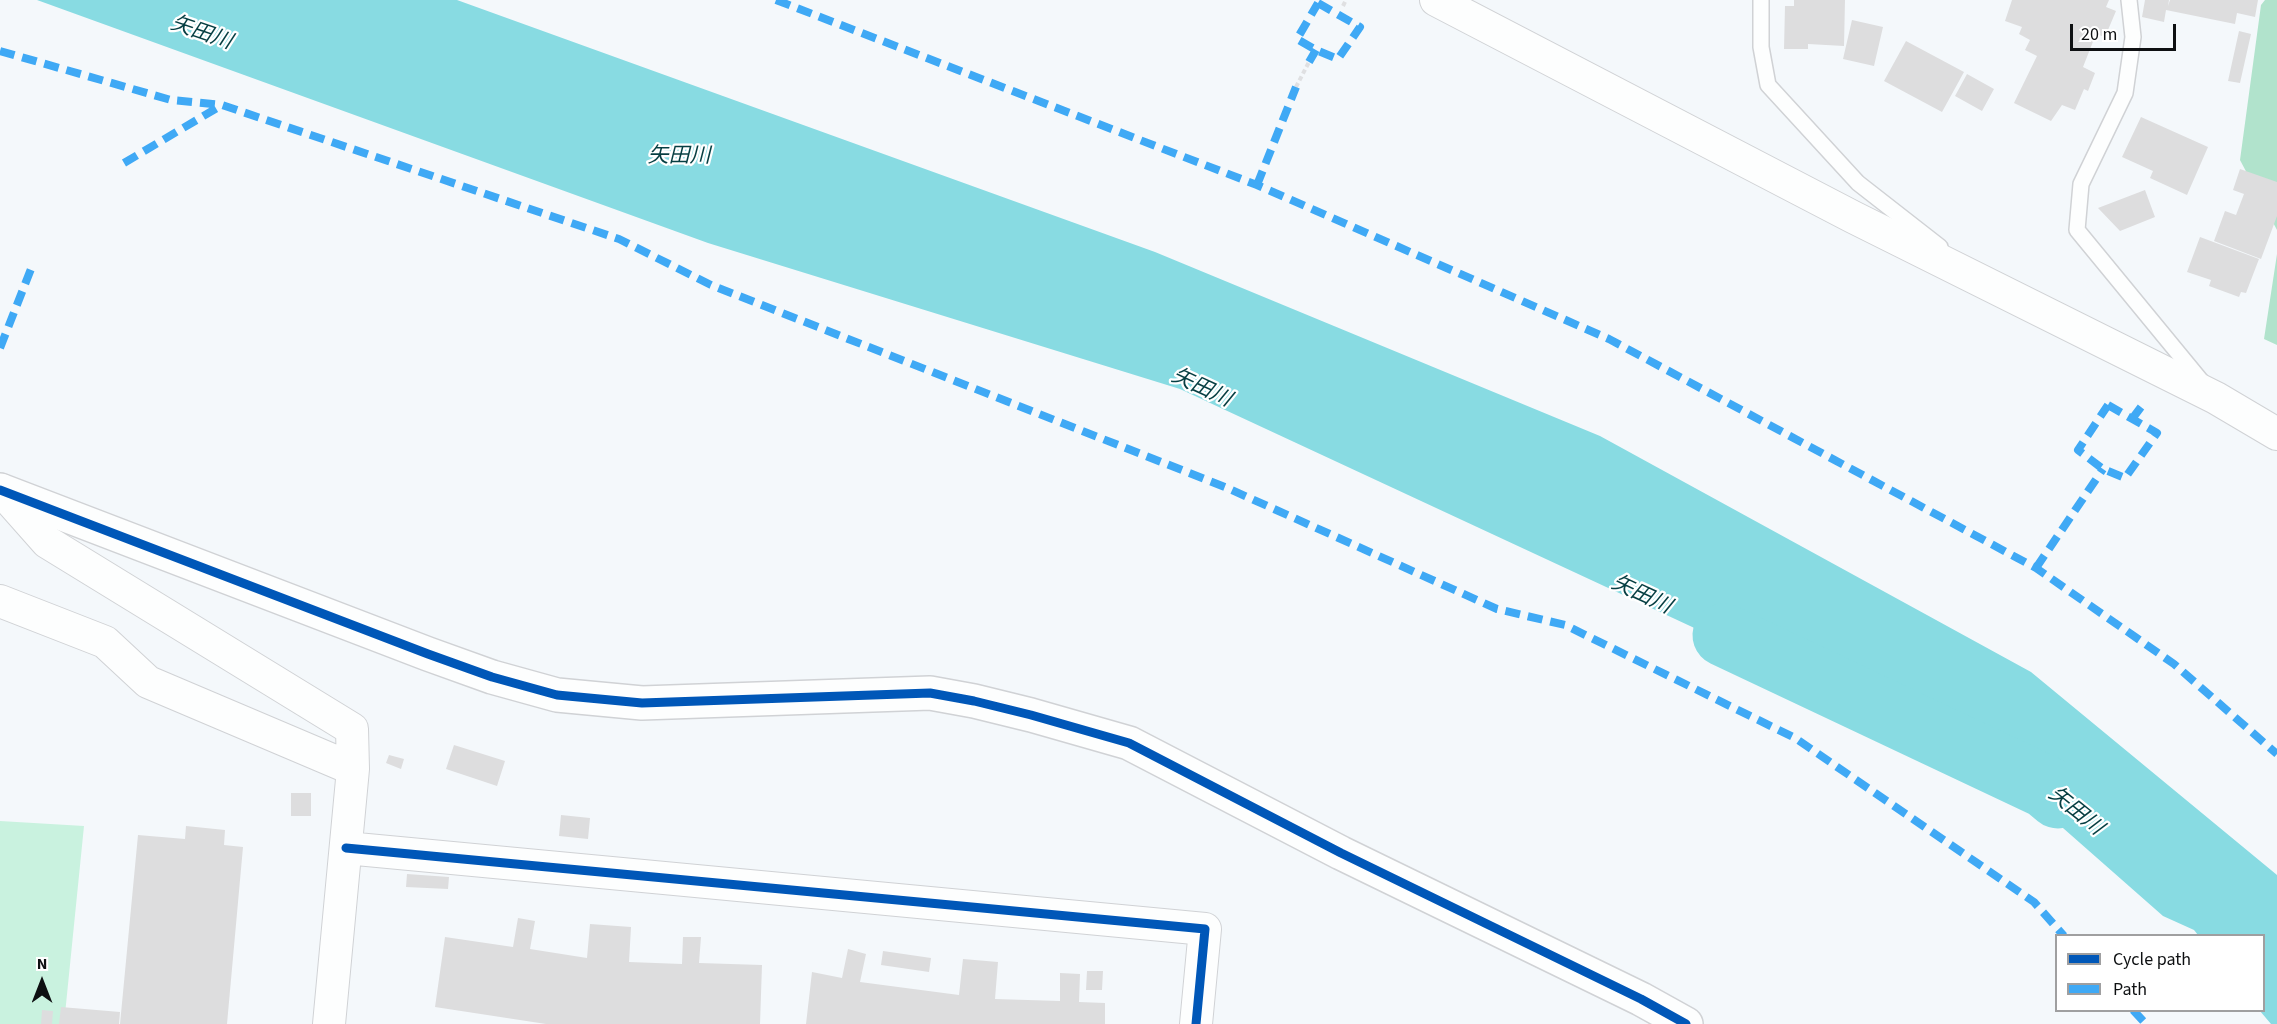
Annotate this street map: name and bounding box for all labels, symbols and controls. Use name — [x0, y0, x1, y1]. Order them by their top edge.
water label: 矢田川 — [167, 12, 235, 56]
scale bar — [2073, 12, 2180, 50]
text: 20 m — [2081, 22, 2117, 47]
water label: 矢田川 — [648, 144, 710, 170]
water label: 矢田川 — [1167, 364, 1235, 414]
water label: 矢田川 — [1607, 571, 1675, 621]
water label: 矢田川 — [2043, 782, 2107, 842]
legend — [2055, 934, 2265, 1012]
text: Cycle path — [2113, 947, 2191, 972]
north arrow — [12, 952, 72, 1012]
text: N — [37, 953, 47, 975]
text: Path — [2113, 977, 2147, 1002]

